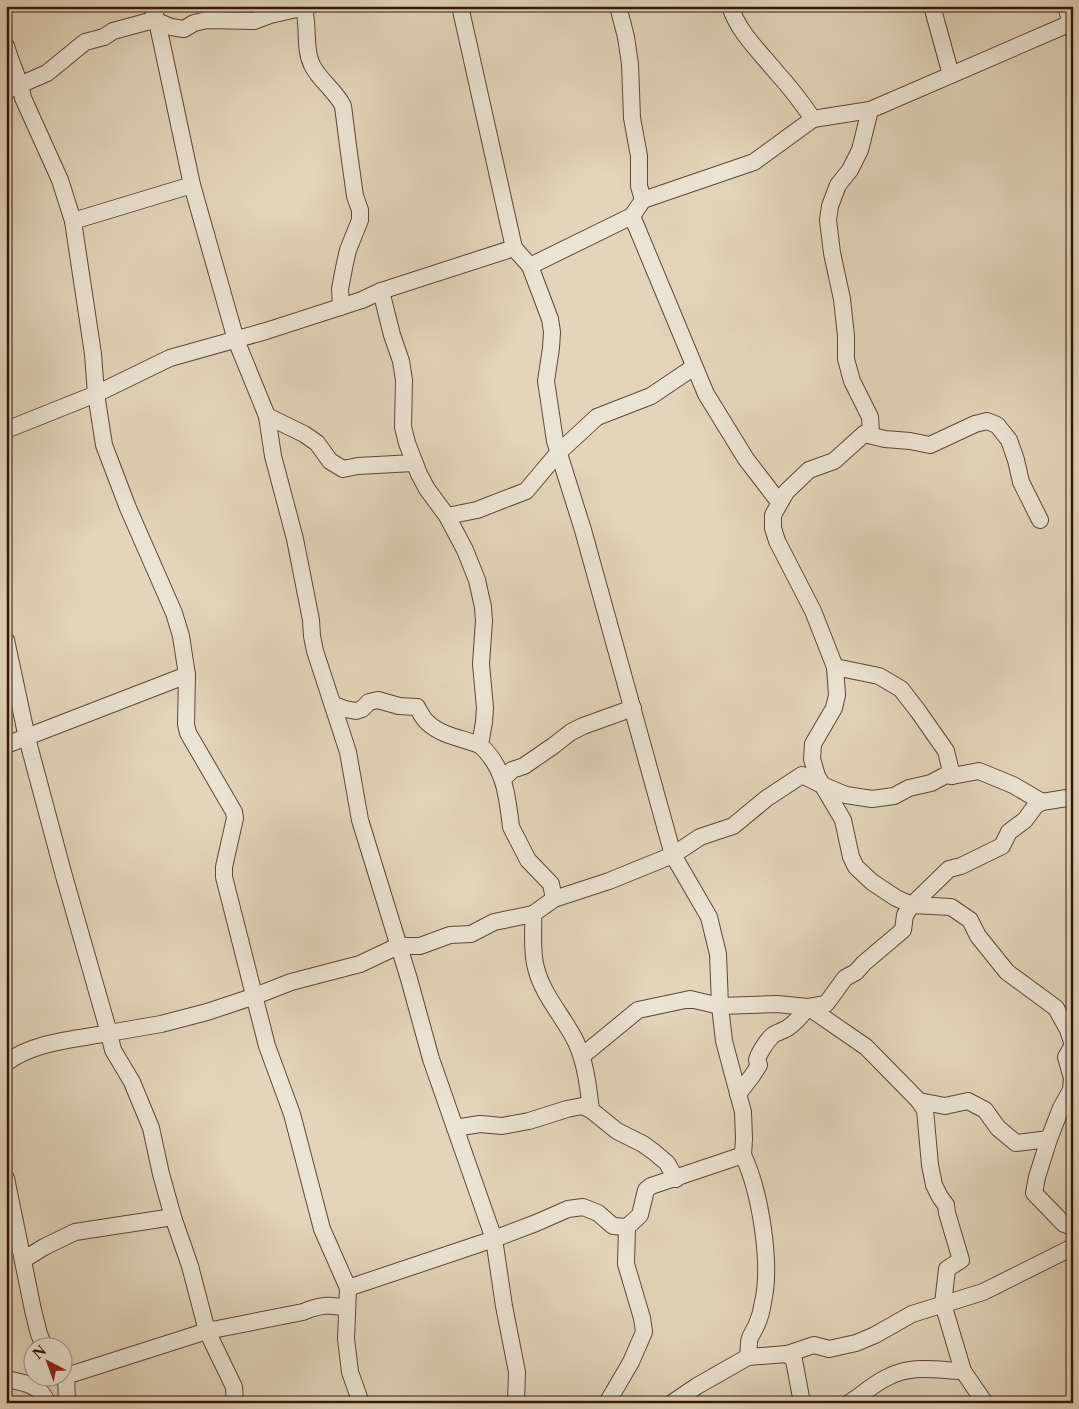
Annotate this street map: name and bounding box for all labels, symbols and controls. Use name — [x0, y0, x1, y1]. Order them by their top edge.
north arrow — [22, 1336, 72, 1386]
text: N — [29, 1341, 50, 1363]

